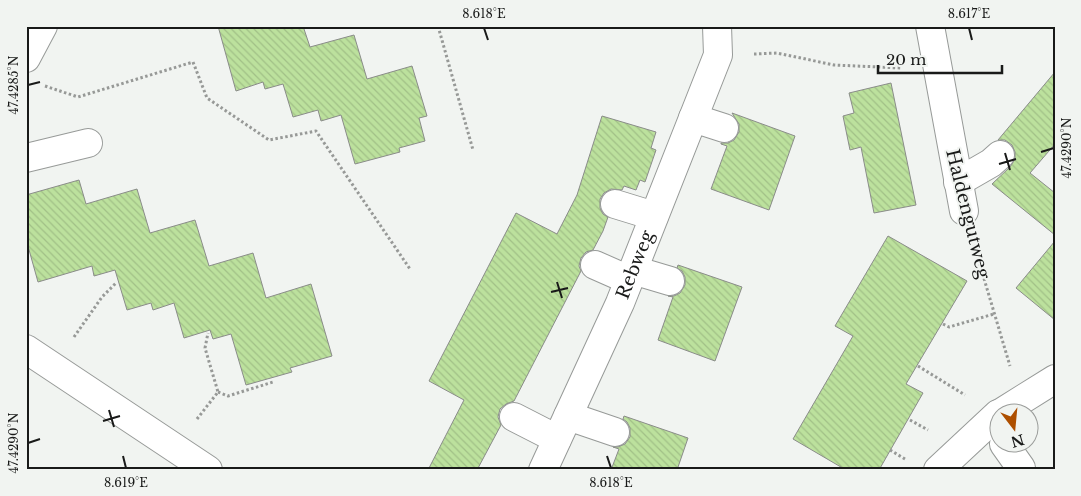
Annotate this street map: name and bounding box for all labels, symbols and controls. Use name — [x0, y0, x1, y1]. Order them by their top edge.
text: 8.618°E — [462, 6, 506, 21]
text: 8.617°E — [948, 6, 990, 21]
scale bar — [878, 42, 1002, 74]
text: 20 m — [886, 50, 926, 69]
text: 47.4285°N — [6, 55, 21, 115]
text: 47.4290°N — [1059, 117, 1074, 179]
street label: Haldengutweg — [941, 147, 995, 281]
street label: Rebweg — [612, 227, 659, 302]
north arrow — [988, 404, 1038, 454]
text: 47.4290°N — [6, 412, 21, 474]
text: N — [1009, 430, 1026, 451]
text: 8.619°E — [104, 475, 148, 490]
text: 8.618°E — [589, 475, 633, 490]

